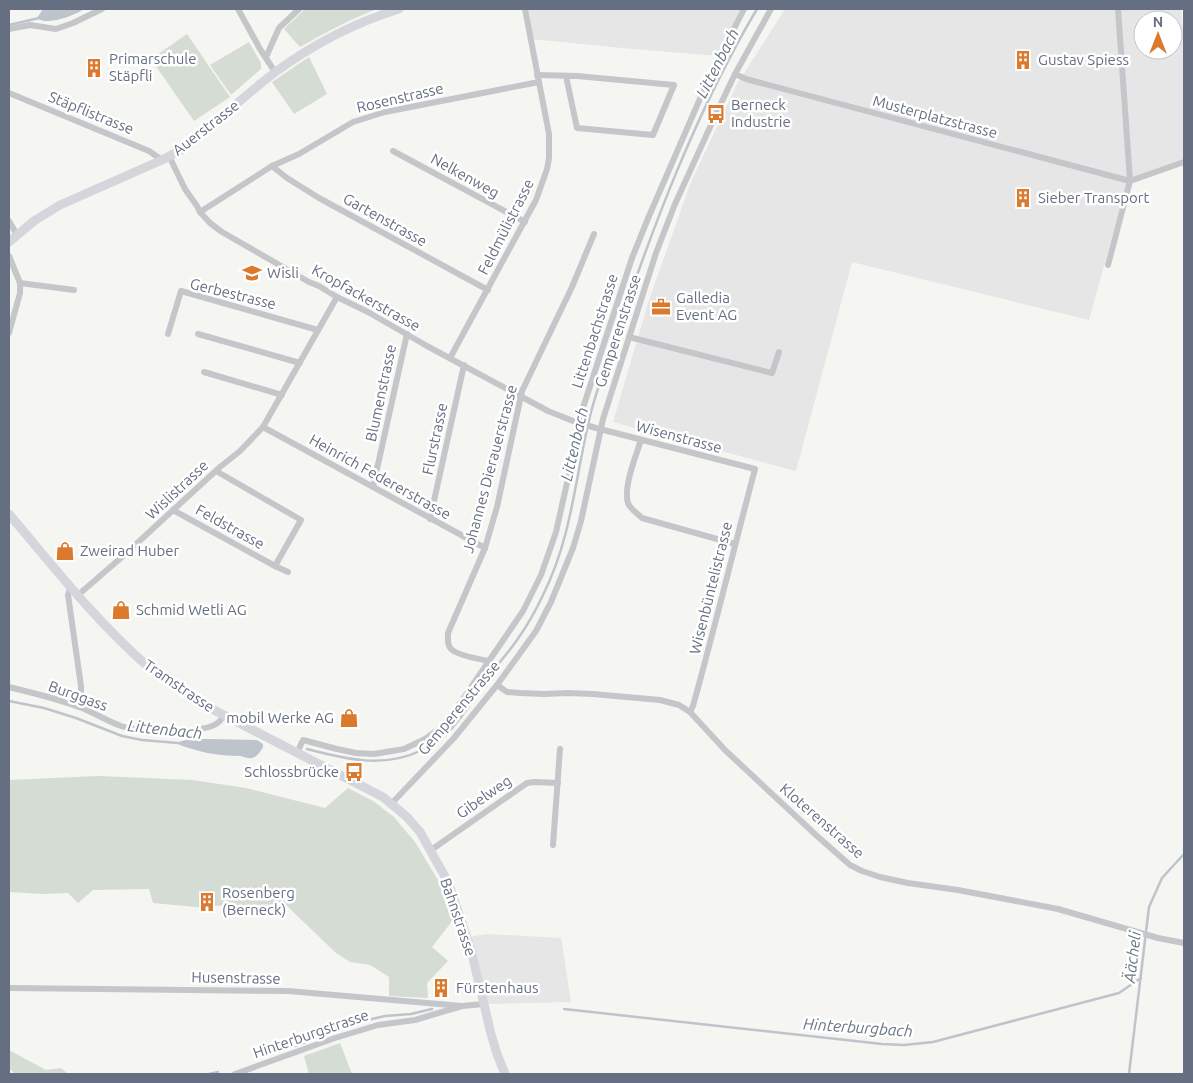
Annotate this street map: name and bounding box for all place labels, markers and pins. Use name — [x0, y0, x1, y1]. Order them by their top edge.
building icon: Gustav Spiess — [1012, 49, 1034, 71]
place label: Primarschule Stäpfli — [109, 50, 196, 84]
place label: Gustav Spiess — [1038, 51, 1129, 68]
building icon: Primarschule Stäpfli — [83, 57, 105, 79]
place label: Berneck Industrie — [731, 96, 791, 130]
bus stop icon: Berneck Industrie — [705, 103, 727, 125]
building icon: Sieber Transport — [1012, 187, 1034, 209]
place label: Sieber Transport — [1038, 189, 1149, 206]
school or university icon: Wisli — [241, 262, 263, 284]
place label: Wisli — [267, 264, 299, 281]
place label: Galledia Event AG — [676, 289, 737, 323]
office icon: Galledia Event AG — [650, 296, 672, 318]
shop icon: Zweirad Huber — [54, 540, 76, 562]
place label: Zweirad Huber — [80, 542, 180, 559]
shop icon: Schmid Wetli AG — [110, 599, 132, 621]
place label: Schmid Wetli AG — [136, 601, 247, 618]
shop icon: mobil Werke AG — [338, 707, 360, 729]
place label: mobil Werke AG — [226, 709, 334, 726]
bus stop icon: Schlossbrücke — [343, 761, 365, 783]
place label: Schlossbrücke — [244, 763, 339, 780]
place label: Rosenberg (Berneck) — [222, 884, 295, 918]
building icon: Rosenberg (Berneck) — [196, 891, 218, 913]
building icon: Fürstenhaus — [430, 977, 452, 999]
place label: Fürstenhaus — [456, 979, 539, 996]

